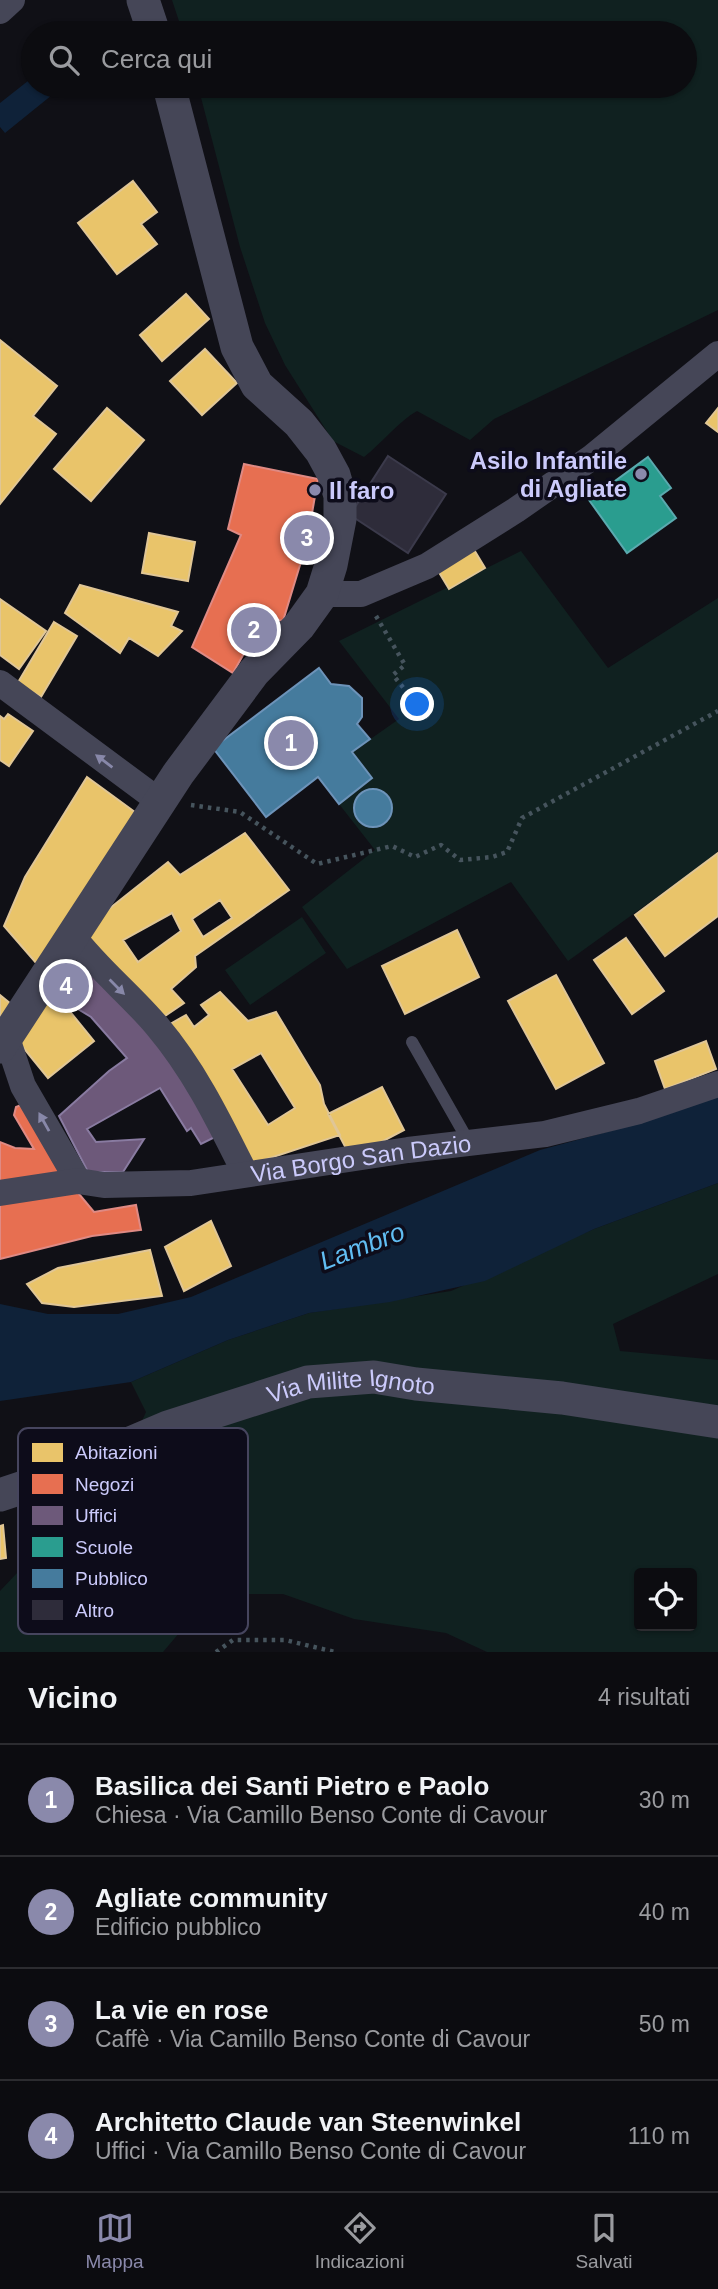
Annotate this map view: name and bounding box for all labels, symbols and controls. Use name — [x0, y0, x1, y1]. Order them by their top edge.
search box — [21, 21, 697, 98]
icon: search — [45, 41, 83, 79]
text: Cerca qui — [101, 44, 212, 74]
place label: Asilo Infantile di Agliate — [470, 447, 627, 502]
marker: Asilo Infantile di Agliate — [633, 466, 649, 482]
place label: Il faro — [329, 477, 394, 504]
marker: Il faro — [307, 482, 323, 498]
pin: 3 — [284, 512, 330, 564]
pin: 2 — [231, 604, 277, 656]
your location — [400, 687, 434, 721]
pin: 1 — [268, 717, 314, 769]
one-way arrow — [95, 754, 113, 768]
pin: 4 — [43, 960, 89, 1012]
one-way arrow — [109, 978, 125, 995]
one-way arrow — [38, 1112, 50, 1131]
street label: Via Borgo San Dazio — [249, 1129, 473, 1187]
water label: Lambro — [315, 1216, 409, 1276]
street label: Via Milite Ignoto — [263, 1363, 436, 1408]
legend — [18, 1428, 248, 1634]
text: Abitazioni — [75, 1442, 157, 1463]
text: Negozi — [75, 1474, 134, 1495]
text: Uffici — [75, 1505, 117, 1526]
text: Scuole — [75, 1537, 133, 1558]
text: Pubblico — [75, 1568, 148, 1589]
map controls — [634, 1568, 697, 1631]
button: locate — [634, 1568, 697, 1631]
text: Altro — [75, 1600, 114, 1621]
text: Vicino — [28, 1681, 117, 1714]
text: 4 risultati — [598, 1684, 690, 1710]
text: Basilica dei Santi Pietro e Paolo — [95, 1771, 489, 1801]
text: 1 — [45, 1787, 57, 1813]
text: 30 m — [639, 1787, 690, 1813]
text: Chiesa · Via Camillo Benso Conte di Cavour — [95, 1802, 547, 1828]
text: Agliate community — [95, 1883, 328, 1913]
text: 2 — [45, 1899, 57, 1925]
text: 40 m — [639, 1899, 690, 1925]
text: Edificio pubblico — [95, 1914, 261, 1940]
text: La vie en rose — [95, 1995, 268, 2025]
text: 3 — [45, 2011, 57, 2037]
text: 50 m — [639, 2011, 690, 2037]
text: Caffè · Via Camillo Benso Conte di Cavour — [95, 2026, 530, 2052]
text: Architetto Claude van Steenwinkel — [95, 2107, 521, 2137]
text: 4 — [45, 2123, 57, 2149]
text: 110 m — [628, 2123, 690, 2149]
text: Uffici · Via Camillo Benso Conte di Cavour — [95, 2138, 526, 2164]
tab: Mappa — [86, 2209, 144, 2273]
tab: Indicazioni — [315, 2209, 404, 2273]
tab: Salvati — [575, 2209, 632, 2273]

